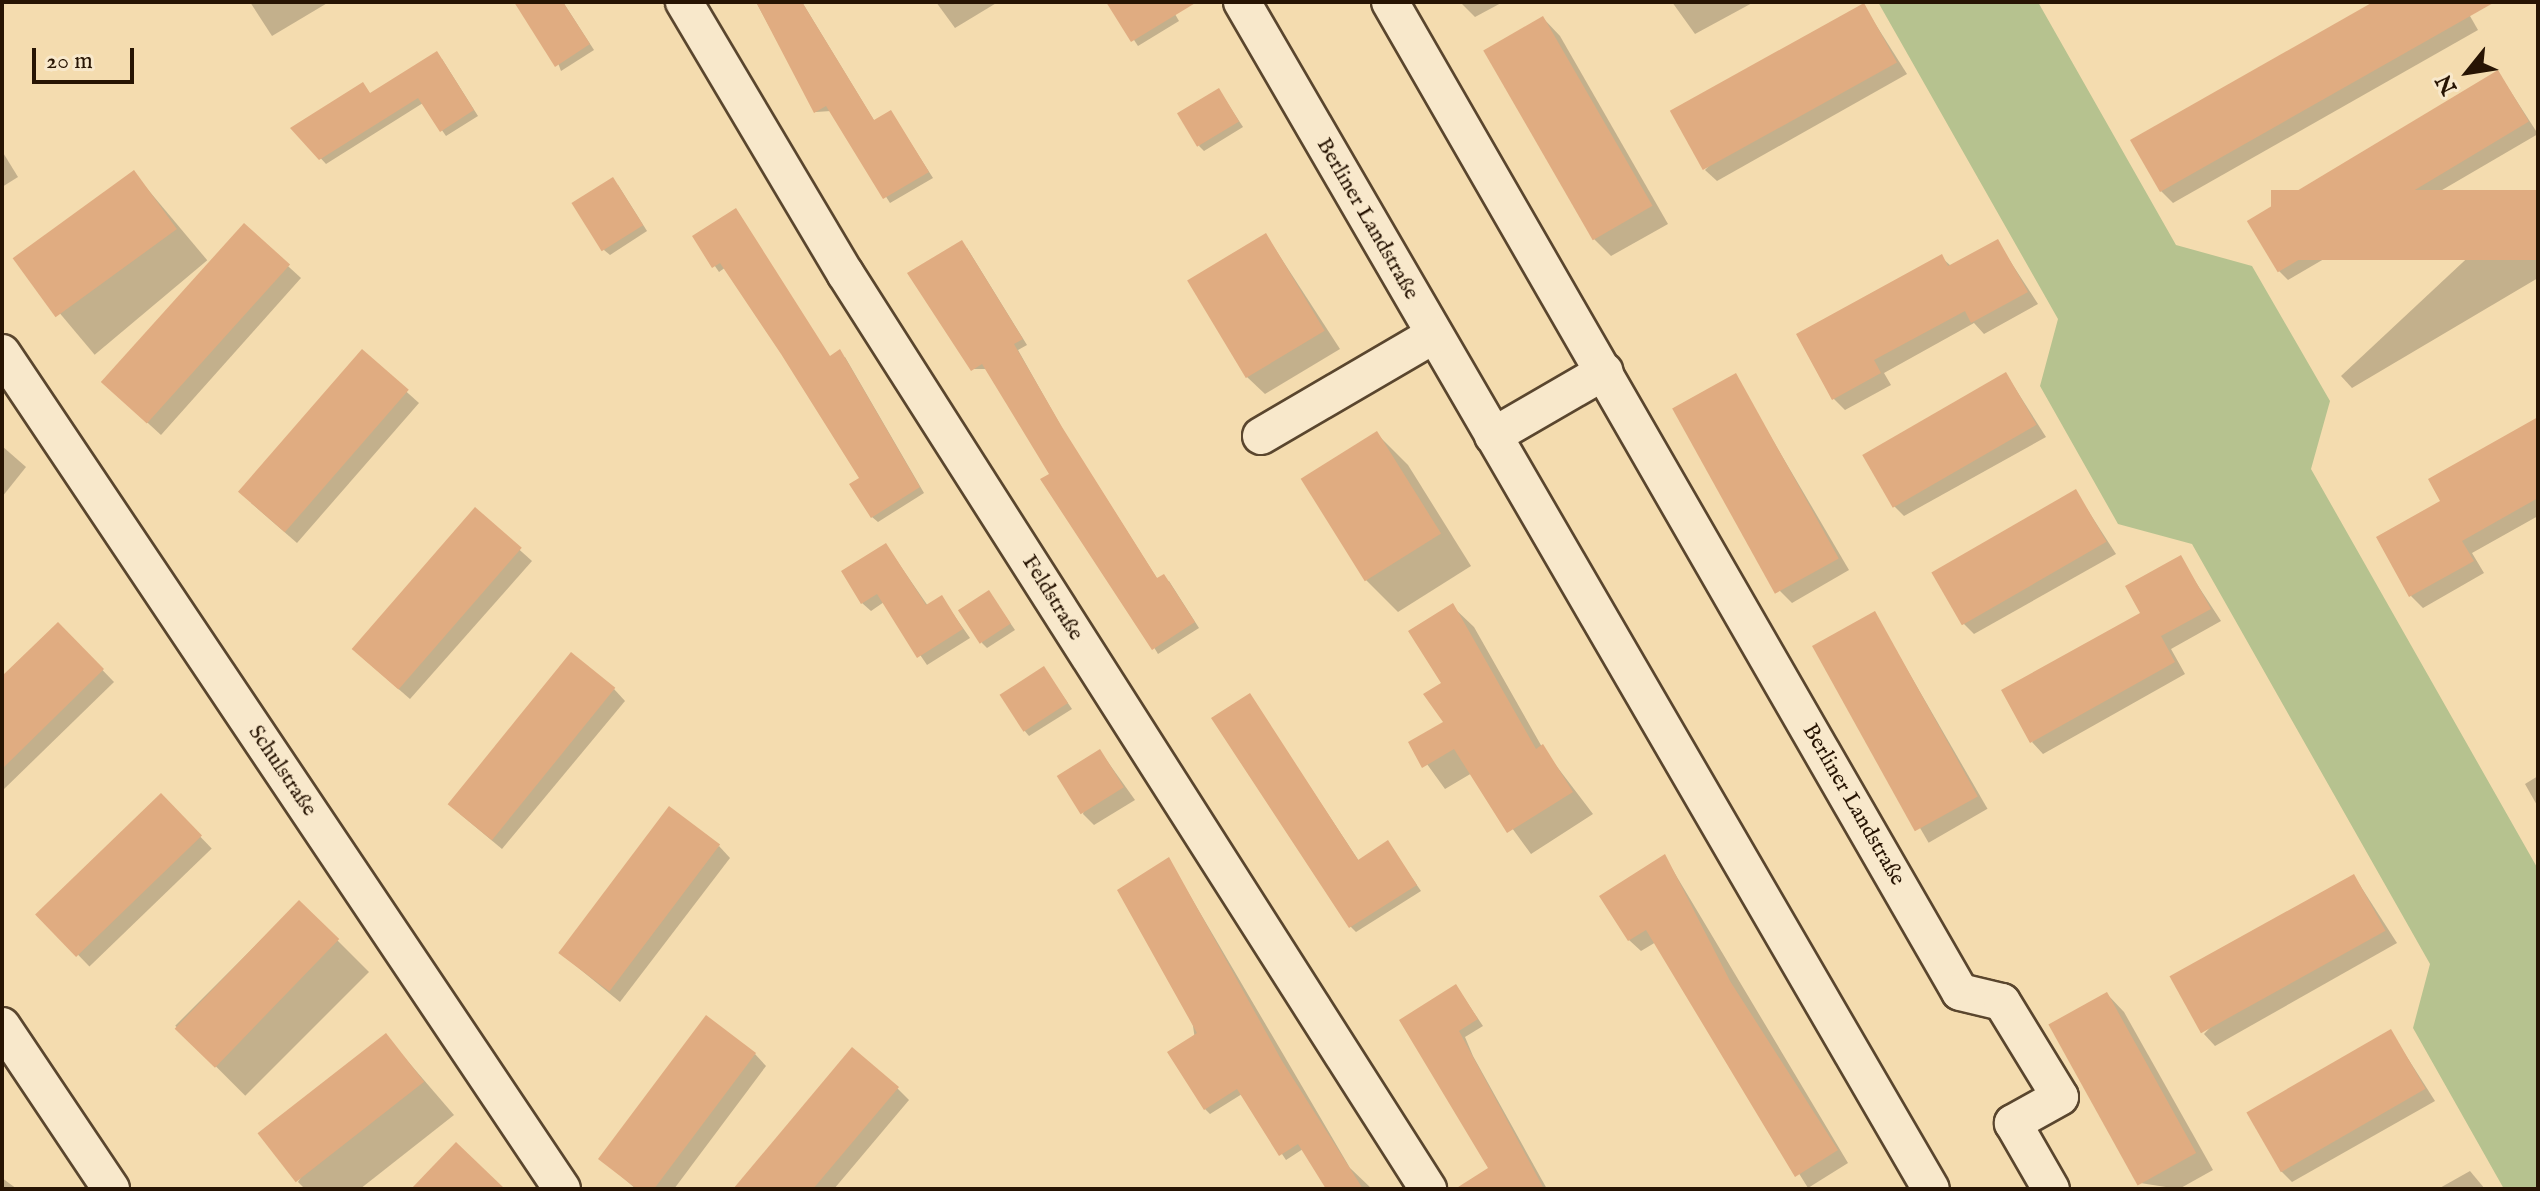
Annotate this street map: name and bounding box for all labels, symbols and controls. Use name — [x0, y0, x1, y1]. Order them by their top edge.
scale bar — [36, 32, 138, 82]
north arrow — [2428, 32, 2508, 112]
text: 20 m — [46, 46, 93, 77]
text: N — [2430, 69, 2464, 99]
street label: Berliner Landstraße — [1310, 133, 1424, 305]
street label: Feldstraße — [1015, 550, 1089, 646]
street label: Berliner Landstraße — [1796, 719, 1910, 891]
street label: Schulstraße — [242, 720, 322, 822]

